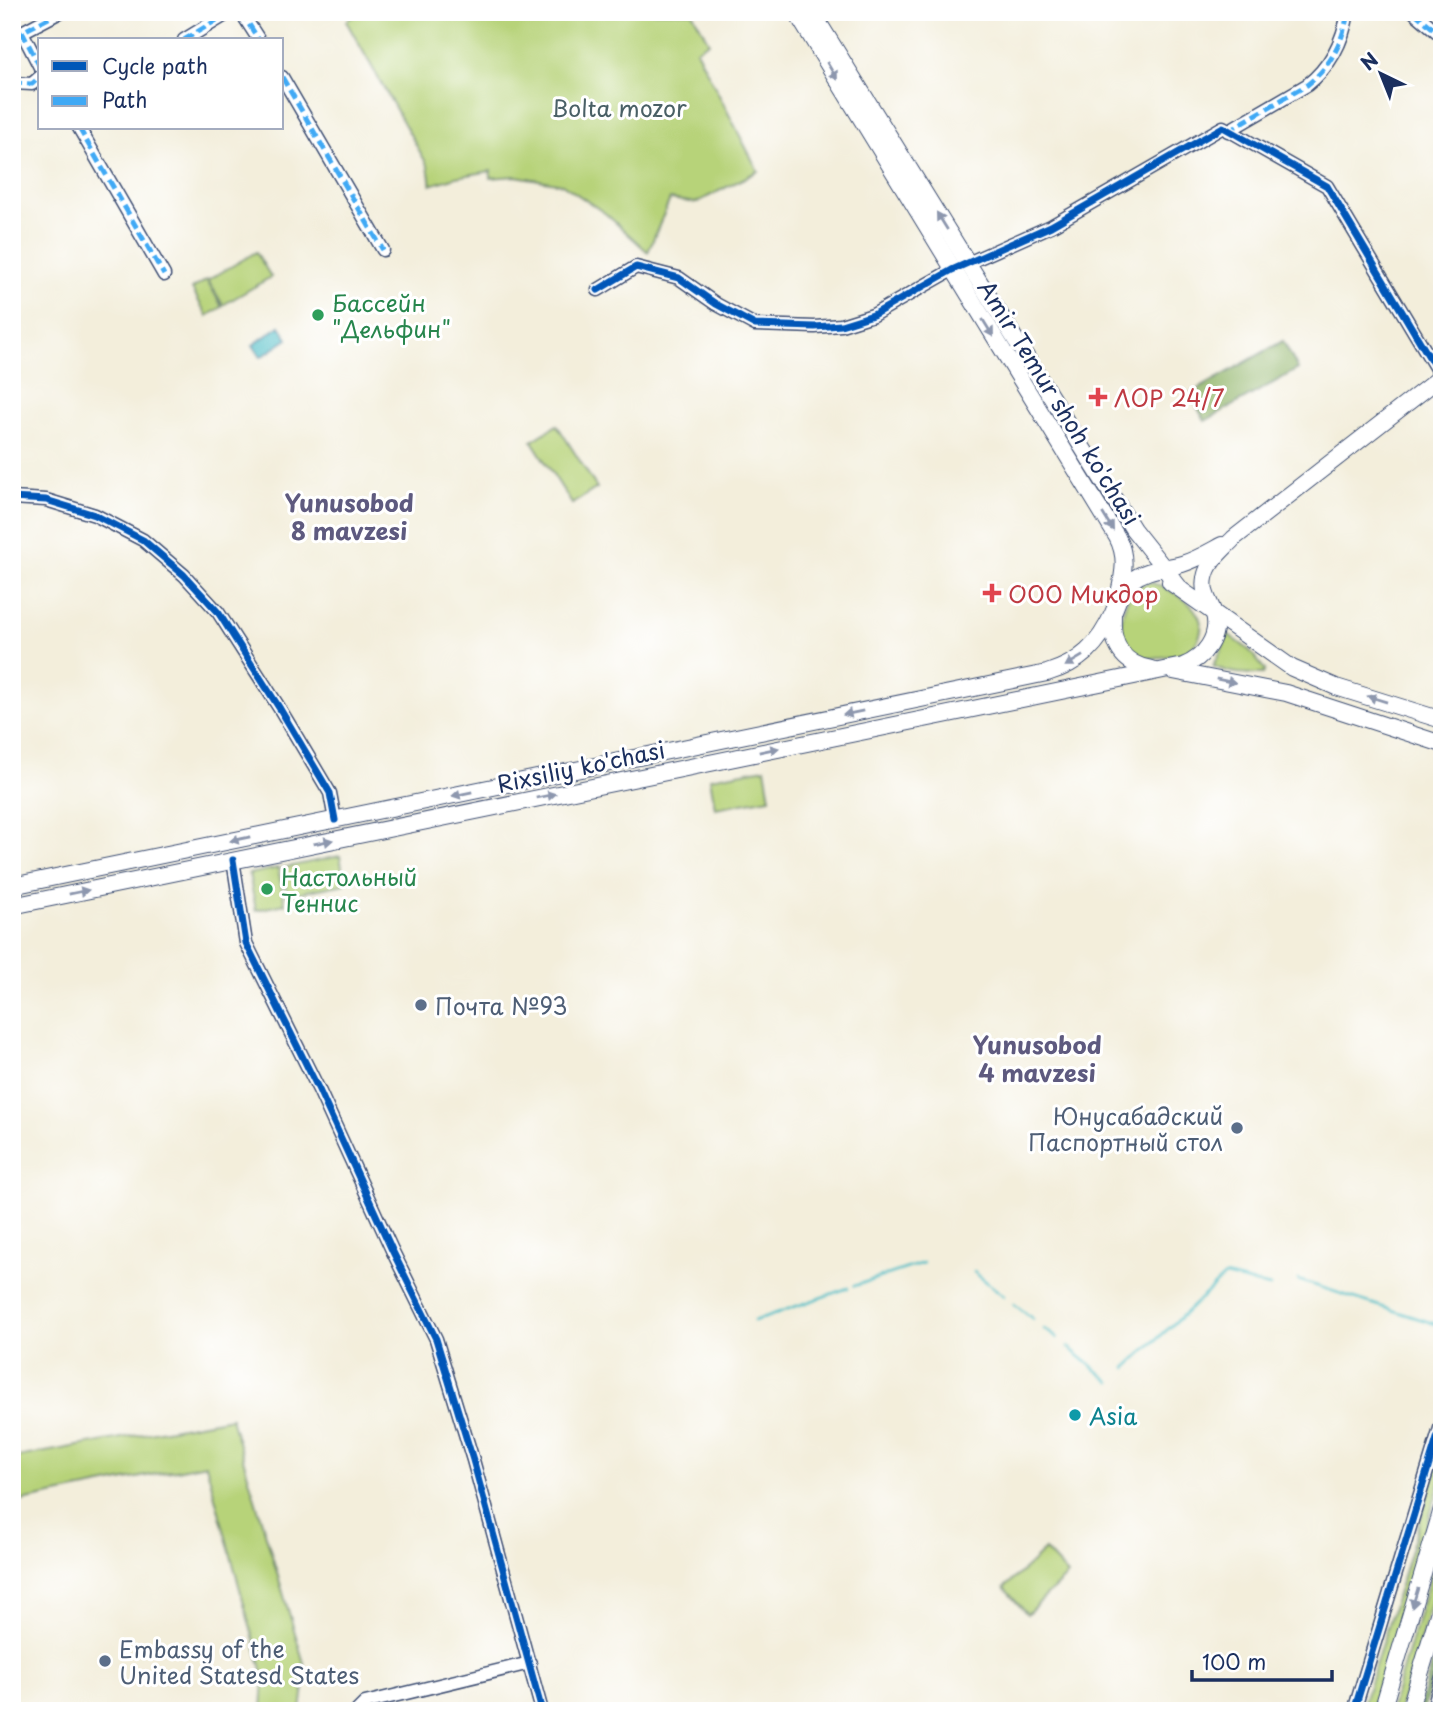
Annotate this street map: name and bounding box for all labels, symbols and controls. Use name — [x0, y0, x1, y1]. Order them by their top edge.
legend — [38, 38, 284, 130]
north arrow — [1346, 38, 1416, 108]
text: N — [1354, 45, 1384, 76]
text: Cycle path — [102, 49, 208, 81]
one-way arrow — [825, 61, 838, 80]
text: Path — [102, 83, 147, 115]
park label: Bolta mozor — [551, 90, 687, 125]
one-way arrow — [935, 212, 948, 231]
street label: Amir Temur shoh ko'chasi — [970, 272, 1150, 532]
place label: Бассейн "Дельфин" — [332, 285, 451, 346]
marker: Бассейн "Дельфин" — [310, 307, 326, 323]
one-way arrow — [982, 319, 995, 338]
place label: ЛОР 24/7 — [1114, 380, 1225, 415]
marker: ЛОР 24/7 — [1088, 387, 1108, 407]
district label: Yunusobod 8 mavzesi — [284, 484, 414, 548]
one-way arrow — [1102, 512, 1115, 531]
place label: ООО Микдор — [1008, 576, 1158, 611]
marker: ООО Микдор — [982, 583, 1002, 603]
one-way arrow — [1064, 655, 1083, 668]
one-way arrow — [1215, 676, 1237, 687]
one-way arrow — [1366, 694, 1387, 704]
one-way arrow — [842, 708, 864, 719]
street label: Rixsiliy ko'chasi — [494, 731, 668, 801]
one-way arrow — [758, 745, 780, 756]
one-way arrow — [451, 788, 473, 799]
one-way arrow — [535, 791, 557, 802]
one-way arrow — [229, 834, 251, 845]
one-way arrow — [312, 836, 334, 847]
place label: Настольный Теннис — [281, 859, 417, 920]
marker: Настольный Теннис — [259, 881, 275, 897]
one-way arrow — [68, 886, 90, 897]
place label: Почта №93 — [435, 988, 567, 1023]
marker: Почта №93 — [413, 997, 429, 1013]
district label: Yunusobod 4 mavzesi — [972, 1026, 1102, 1090]
place label: Юнусабадский Паспортный стол — [1028, 1098, 1223, 1159]
marker: Юнусабадский Паспортный стол — [1229, 1120, 1245, 1136]
place label: Asia — [1089, 1398, 1137, 1433]
marker: Asia — [1067, 1407, 1083, 1423]
one-way arrow — [1410, 1587, 1420, 1608]
place label: Embassy of the United Statesd States — [119, 1631, 359, 1692]
scale bar — [1192, 1639, 1332, 1683]
text: 100 m — [1202, 1645, 1266, 1677]
marker: Embassy of the United Statesd States — [97, 1653, 113, 1669]

